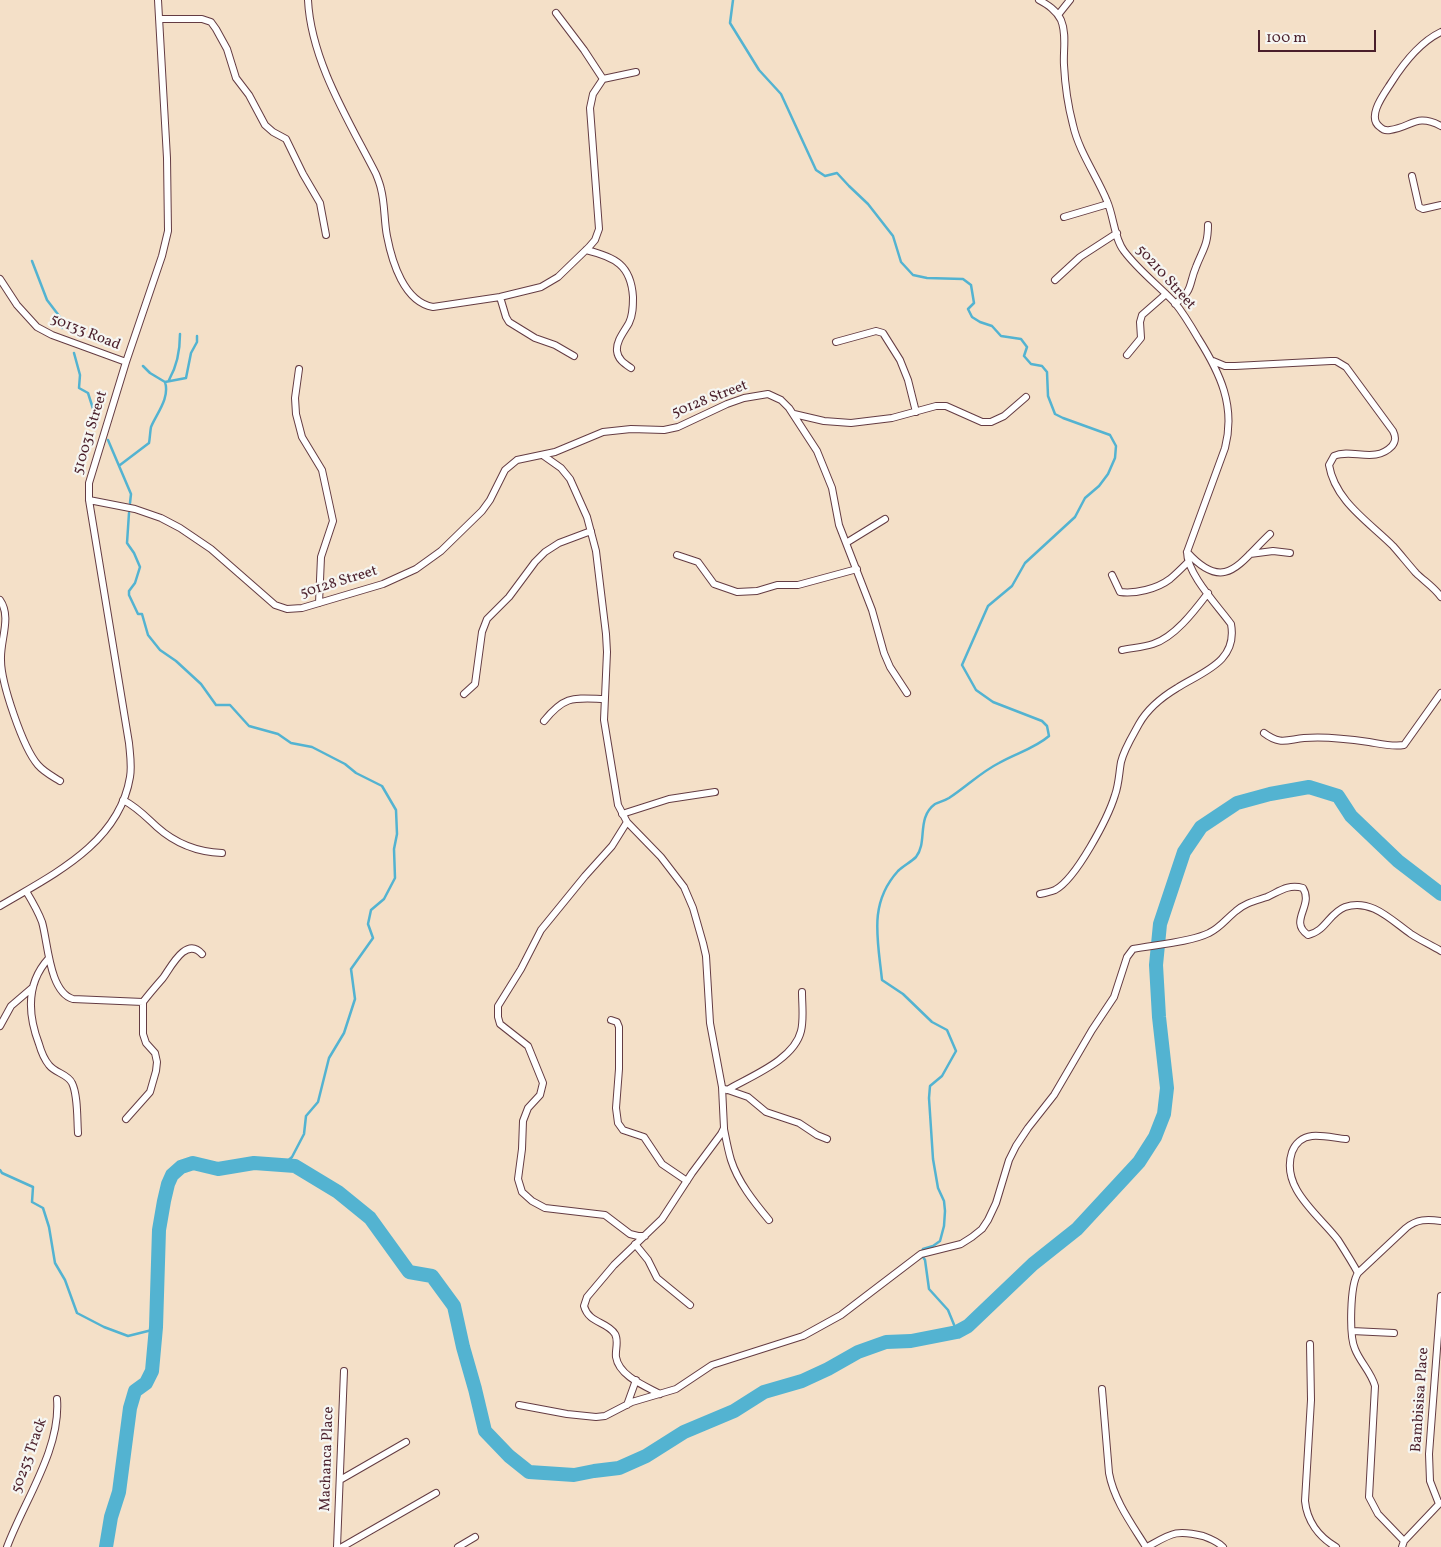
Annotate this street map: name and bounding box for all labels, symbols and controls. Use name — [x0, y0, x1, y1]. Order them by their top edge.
scale bar — [1261, 20, 1378, 52]
text: 100 m — [1266, 28, 1306, 49]
street label: 50210 Street — [1131, 242, 1199, 314]
street label: 50133 Road — [47, 311, 123, 355]
street label: 50128 Street — [670, 377, 750, 423]
street label: 510031 Street — [70, 389, 112, 477]
street label: 50128 Street — [298, 563, 380, 603]
street label: Bambisisa Place — [1408, 1347, 1434, 1453]
street label: Machanca Place — [317, 1406, 339, 1512]
street label: 50253 Track — [8, 1416, 52, 1496]

